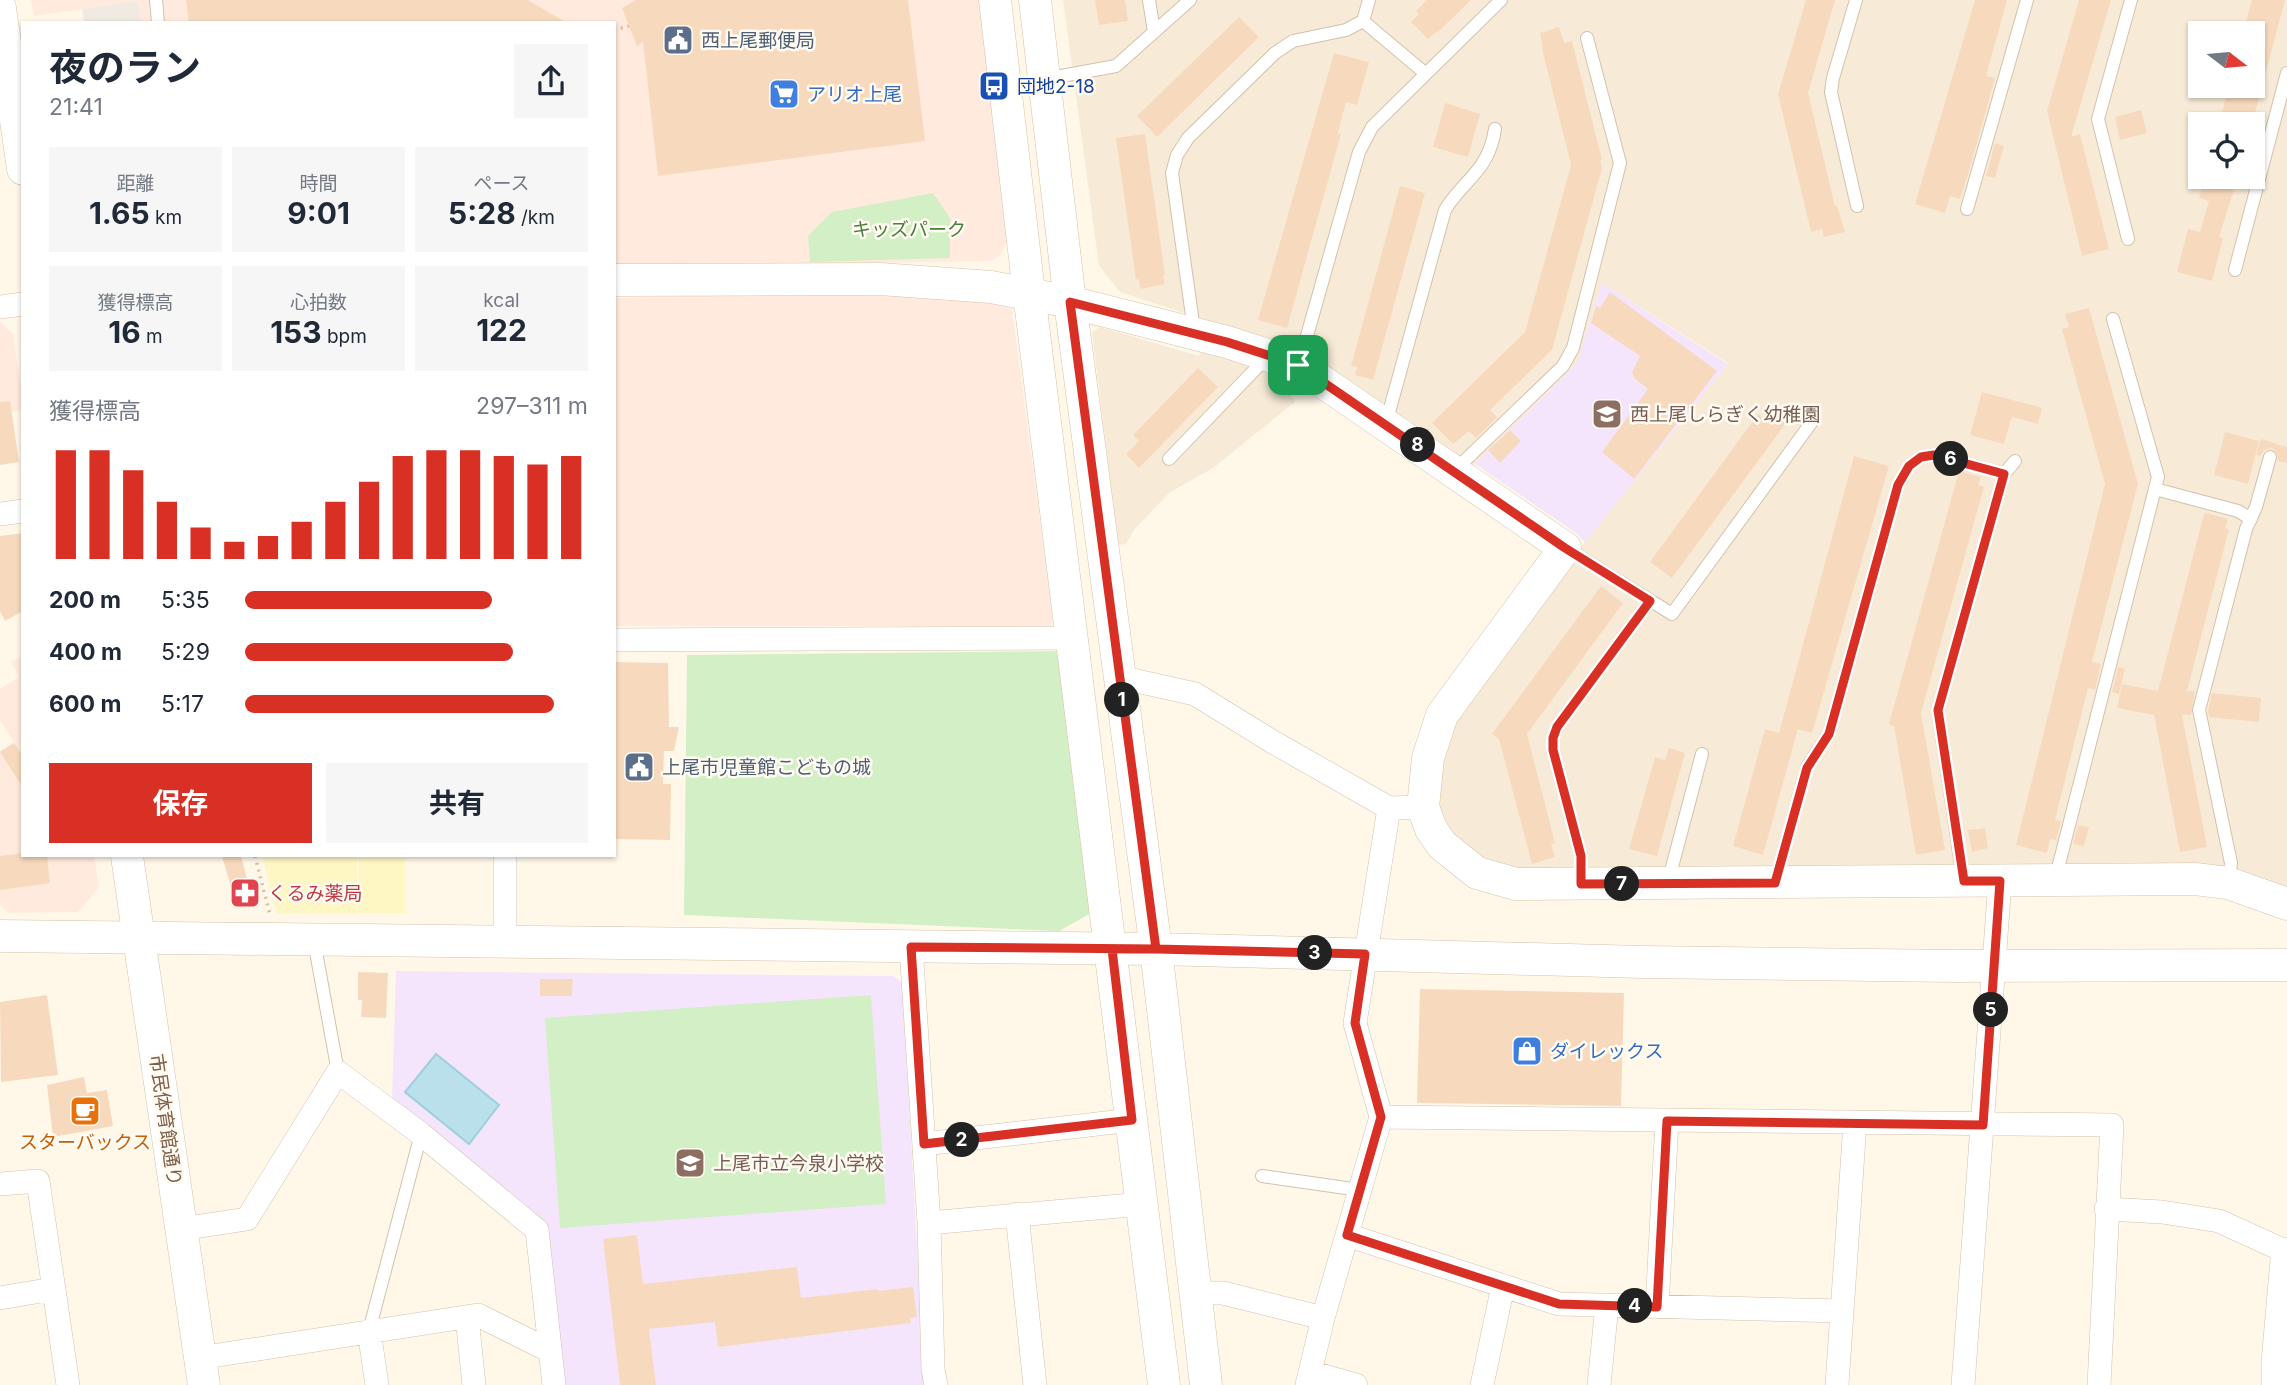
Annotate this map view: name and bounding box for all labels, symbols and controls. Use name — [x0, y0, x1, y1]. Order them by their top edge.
north arrow — [2188, 21, 2264, 98]
map controls — [2188, 21, 2265, 189]
public building icon: 西上尾郵便局 — [661, 23, 695, 57]
place label: 西上尾郵便局 — [701, 29, 815, 52]
text: 夜のラン — [49, 44, 201, 90]
button: share — [514, 44, 588, 118]
bus stop icon: 団地2-18 — [977, 69, 1011, 103]
place label: 団地2-18 — [1017, 75, 1095, 98]
supermarket icon: アリオ上尾 — [767, 77, 801, 111]
place label: アリオ上尾 — [807, 83, 902, 106]
text: 21:41 — [49, 93, 103, 121]
button: locate — [2188, 112, 2265, 189]
text: 距離 — [116, 172, 155, 195]
text: 時間 — [299, 172, 338, 195]
text: ペース — [473, 172, 530, 195]
text: 1.65 — [89, 195, 150, 231]
text: 9:01 — [287, 195, 350, 231]
text: 5:28 — [448, 195, 516, 231]
text: km — [150, 206, 182, 229]
text: /km — [516, 206, 555, 229]
park label: キッズパーク — [852, 218, 966, 241]
text: kcal — [483, 289, 520, 312]
text: 獲得標高 — [97, 291, 174, 314]
text: 心拍数 — [290, 291, 347, 314]
text: 122 — [476, 312, 527, 348]
text: 16 — [108, 314, 141, 350]
text: 153 — [270, 314, 322, 350]
text: m — [141, 325, 163, 348]
text: bpm — [322, 325, 367, 348]
pin — [1268, 335, 1328, 395]
icon: arrive — [1279, 346, 1317, 384]
text: 297–311 m — [476, 392, 588, 420]
text: 獲得標高 — [49, 397, 141, 425]
school or university icon: 西上尾しらぎく幼稚園 — [1590, 397, 1624, 431]
place label: 西上尾しらぎく幼稚園 — [1630, 403, 1820, 426]
pin: 8 — [1400, 428, 1436, 462]
text: 8 — [1411, 433, 1424, 456]
pin: 6 — [1934, 442, 1968, 476]
text: 6 — [1944, 447, 1957, 470]
text: 200 m — [49, 586, 121, 614]
text: 5:35 — [161, 586, 210, 614]
text: 400 m — [49, 638, 122, 666]
text: 5:29 — [161, 638, 210, 666]
pin: 1 — [1104, 682, 1140, 718]
text: 1 — [1117, 688, 1126, 711]
text: 600 m — [49, 690, 121, 718]
text: 5:17 — [161, 690, 204, 718]
public building icon: 上尾市児童館こどもの城 — [622, 750, 656, 784]
place label: 上尾市児童館こどもの城 — [662, 756, 871, 779]
button: 保存 — [49, 763, 312, 843]
button: 共有 — [326, 763, 588, 843]
pin: 7 — [1604, 866, 1640, 902]
text: 7 — [1616, 872, 1627, 895]
pharmacy icon: くるみ薬局 — [228, 876, 262, 910]
place label: くるみ薬局 — [268, 882, 363, 905]
pin: 3 — [1298, 936, 1332, 970]
text: 3 — [1308, 941, 1321, 964]
pin: 5 — [1974, 992, 2008, 1028]
text: 5 — [1984, 998, 1997, 1021]
shop icon: ダイレックス — [1510, 1034, 1544, 1068]
place label: ダイレックス — [1550, 1040, 1663, 1063]
street label: 市民体育館通り — [145, 1053, 186, 1188]
cafe icon: スターバックス — [68, 1094, 102, 1128]
pin: 2 — [944, 1122, 979, 1158]
text: 2 — [956, 1128, 967, 1151]
place label: スターバックス — [19, 1131, 151, 1154]
school or university icon: 上尾市立今泉小学校 — [673, 1146, 707, 1180]
place label: 上尾市立今泉小学校 — [713, 1152, 884, 1175]
pin: 4 — [1618, 1288, 1652, 1324]
text: 4 — [1628, 1294, 1641, 1317]

